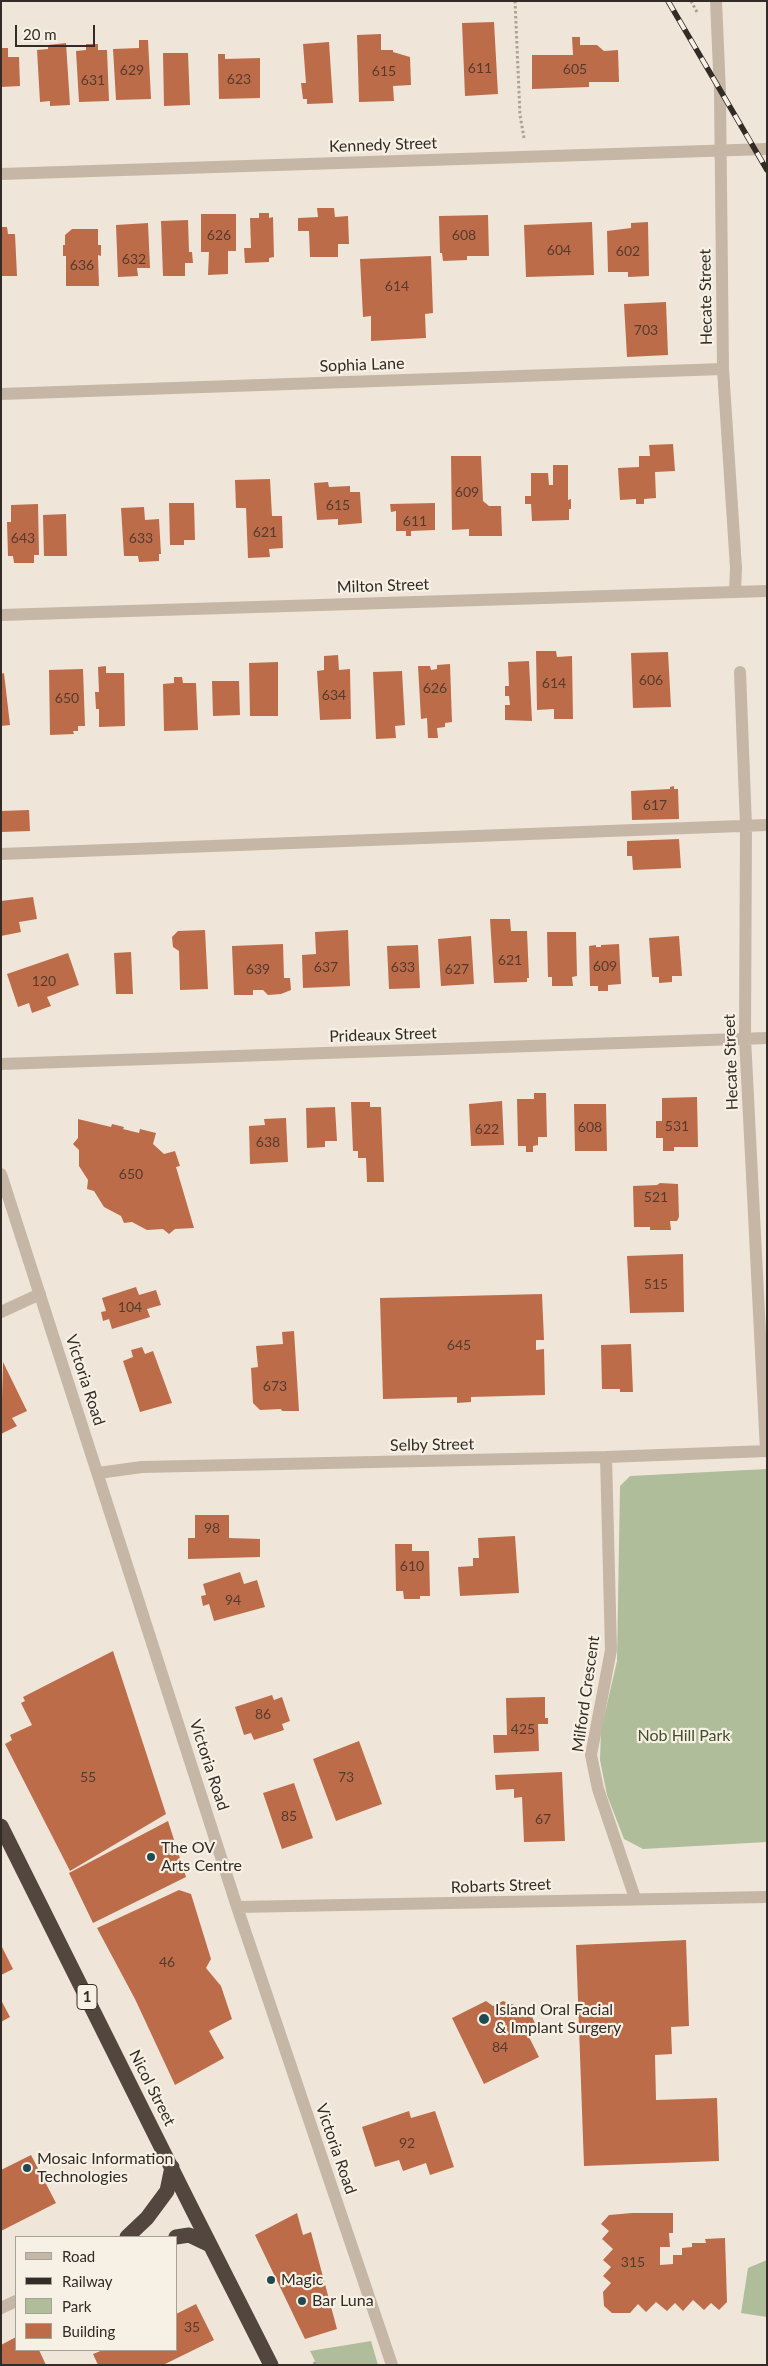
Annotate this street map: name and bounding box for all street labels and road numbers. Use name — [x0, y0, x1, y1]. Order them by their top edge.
street label: Kennedy Street — [329, 134, 437, 156]
street label: Hecate Street — [696, 249, 716, 345]
street label: Sophia Lane — [319, 354, 405, 376]
street label: Milton Street — [337, 575, 429, 597]
street label: Hecate Street — [720, 1014, 742, 1110]
street label: Prideaux Street — [329, 1024, 437, 1046]
street label: Victoria Road — [61, 1332, 109, 1428]
street label: Selby Street — [390, 1435, 474, 1455]
street label: Milford Crescent — [568, 1635, 604, 1753]
street label: Victoria Road — [185, 1717, 233, 1813]
street label: Robarts Street — [451, 1875, 551, 1897]
road number: 1 — [77, 1984, 97, 2010]
street label: Nicol Street — [125, 2047, 179, 2129]
street label: Victoria Road — [312, 2101, 360, 2197]

